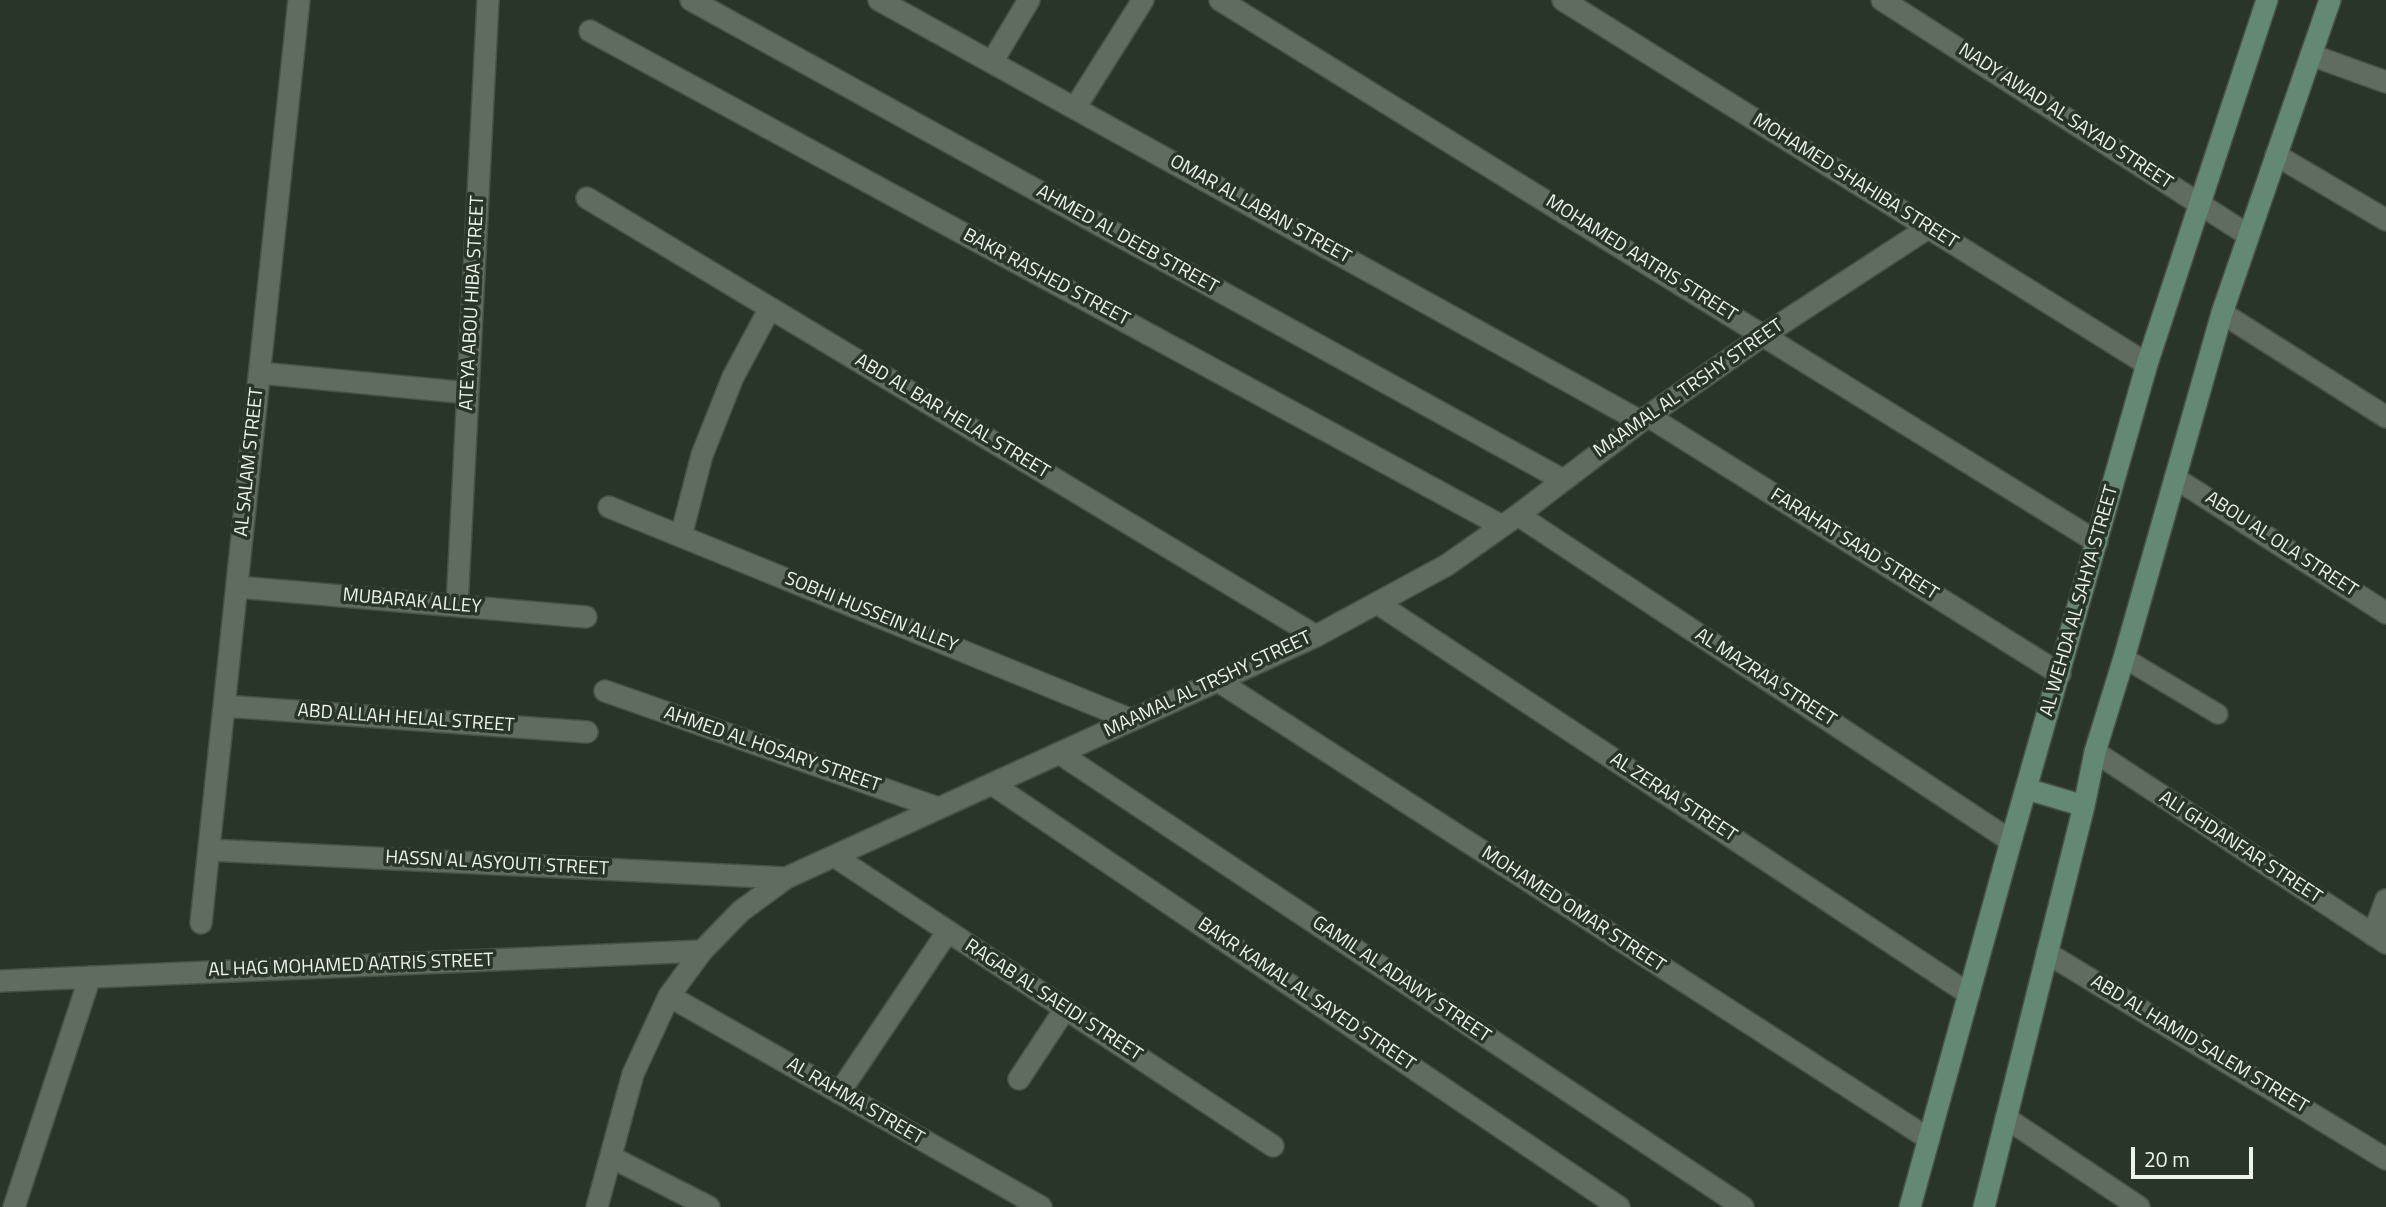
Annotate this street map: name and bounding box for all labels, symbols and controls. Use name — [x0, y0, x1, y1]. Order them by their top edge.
street label: NADY AWAD AL SAYAD STREET — [1954, 39, 2176, 195]
street label: MOHAMED SHAHIBA STREET — [1748, 109, 1962, 255]
street label: OMAR AL LABAN STREET — [1165, 151, 1355, 269]
street label: AHMED AL DEEB STREET — [1032, 181, 1222, 299]
street label: MOHAMED AATRIS STREET — [1541, 191, 1741, 327]
street label: ATEYA ABOU HIBA STREET — [456, 195, 490, 411]
street label: BAKR RASHED STREET — [959, 224, 1133, 332]
street label: MAAMAL AL TRSHY STREET — [1590, 315, 1788, 463]
street label: ABD AL BAR HELAL STREET — [851, 350, 1053, 484]
street label: AL SALAM STREET — [231, 386, 269, 538]
street label: AL WEHDA AL SAHYA STREET — [2036, 483, 2124, 719]
street label: FARAHAT SAAD STREET — [1766, 484, 1942, 606]
street label: ABOU AL OLA STREET — [2201, 487, 2361, 603]
street label: SOBHI HUSSEIN ALLEY — [781, 568, 961, 658]
street label: MUBARAK ALLEY — [342, 585, 482, 619]
street label: AL MAZRAA STREET — [1690, 624, 1840, 732]
street label: MAAMAL AL TRSHY STREET — [1101, 627, 1315, 743]
street label: ABD ALLAH HELAL STREET — [297, 700, 515, 738]
street label: AHMED AL HOSARY STREET — [661, 702, 883, 798]
street label: AL ZERAA STREET — [1605, 748, 1741, 848]
street label: ALI GHDANFAR STREET — [2154, 787, 2326, 909]
street label: MOHAMED OMAR STREET — [1477, 842, 1669, 978]
street label: HASSN AL ASYOUTI STREET — [385, 847, 609, 881]
street label: GAMIL AL ADAWY STREET — [1308, 912, 1494, 1048]
street label: BAKR KAMAL AL SAYED STREET — [1193, 914, 1419, 1076]
street label: RAGAB AL SAEIDI STREET — [960, 935, 1146, 1067]
street label: AL HAG MOHAMED AATRIS STREET — [208, 950, 494, 982]
street label: ABD AL HAMID SALEM STREET — [2086, 971, 2312, 1119]
street label: AL RAHMA STREET — [782, 1053, 928, 1151]
scale bar — [2134, 1134, 2256, 1178]
text: 20 m — [2144, 1143, 2190, 1175]

